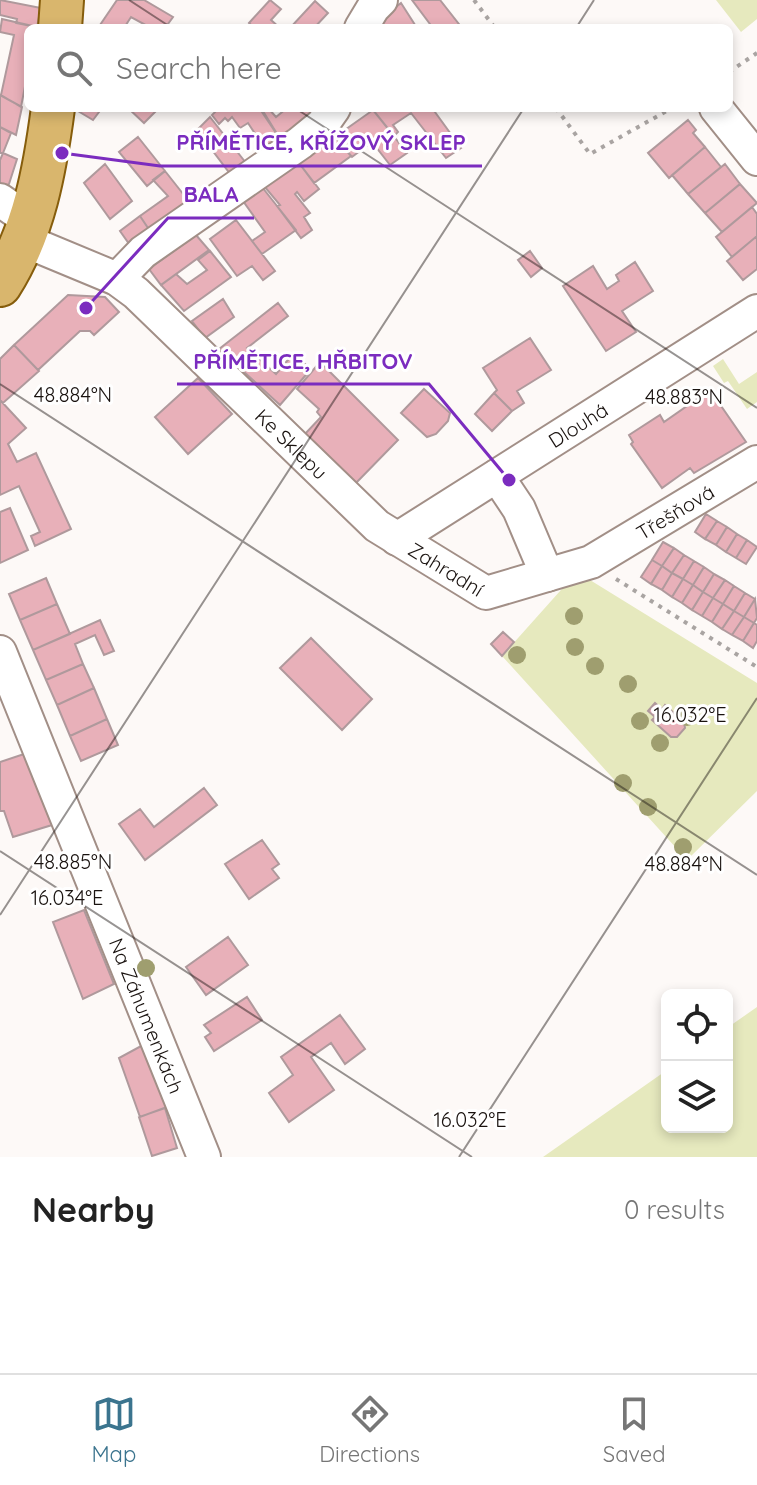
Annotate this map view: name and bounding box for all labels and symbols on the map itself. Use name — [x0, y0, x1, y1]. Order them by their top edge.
callout: PŘÍMĚTICE, KŘÍŽOVÝ SKLEP — [160, 120, 482, 166]
text: PŘÍMĚTICE, KŘÍŽOVÝ SKLEP — [176, 128, 466, 156]
callout: BALA — [168, 172, 254, 218]
text: BALA — [184, 180, 238, 208]
callout: PŘÍMĚTICE, HŘBITOV — [177, 338, 429, 384]
text: PŘÍMĚTICE, HŘBITOV — [193, 347, 413, 375]
text: 48.884°N — [34, 382, 112, 407]
text: 48.883°N — [645, 384, 723, 409]
street label: Dlouhá — [543, 396, 612, 453]
street label: Ke Sklepu — [250, 403, 333, 484]
street label: Třešňová — [631, 478, 719, 545]
street label: Zahradní — [404, 536, 489, 602]
text: 16.032°E — [653, 702, 727, 727]
text: 48.885°N — [34, 849, 112, 874]
text: 48.884°N — [645, 851, 723, 876]
text: 16.034°E — [31, 885, 103, 910]
street label: Na Záhumenkách — [104, 934, 189, 1097]
text: 16.032°E — [433, 1107, 507, 1132]

